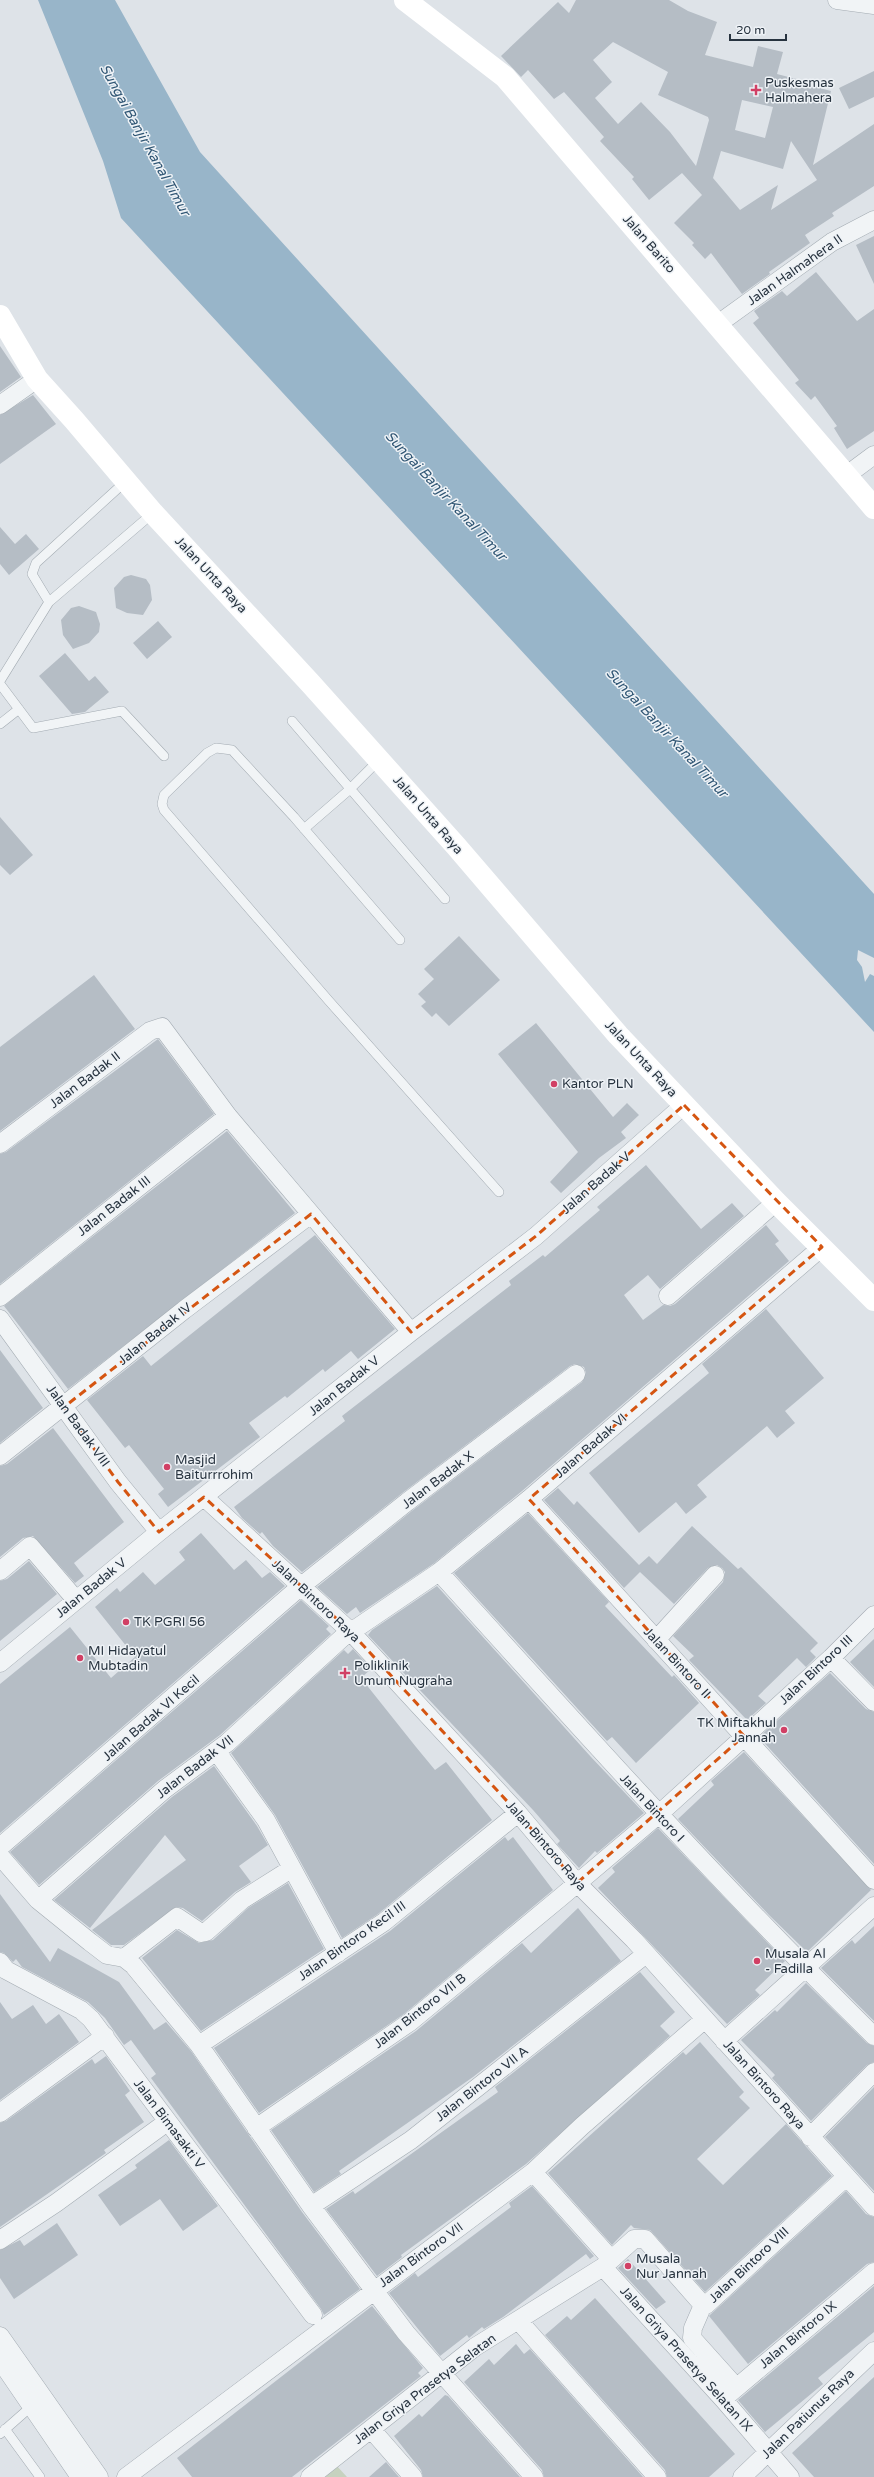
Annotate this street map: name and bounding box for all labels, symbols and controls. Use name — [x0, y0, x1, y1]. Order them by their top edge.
scale bar — [730, 16, 786, 42]
text: 20 m — [736, 23, 765, 37]
water label: Sungai Banjir Kanal Timur — [96, 61, 195, 220]
place label: Puskesmas Halmahera — [765, 75, 834, 106]
marker: Puskesmas Halmahera — [750, 84, 762, 96]
street label: Jalan Barito — [619, 211, 679, 277]
street label: Jalan Halmahera II — [744, 231, 846, 309]
water label: Sungai Banjir Kanal Timur — [382, 428, 512, 565]
street label: Jalan Unta Raya — [171, 533, 251, 617]
water label: Sungai Banjir Kanal Timur — [603, 665, 733, 802]
street label: Jalan Unta Raya — [390, 772, 466, 858]
street label: Jalan Unta Raya — [601, 1017, 681, 1101]
street label: Jalan Badak II — [46, 1048, 124, 1112]
place label: Kantor PLN — [562, 1076, 634, 1092]
marker: Kantor PLN — [549, 1079, 559, 1089]
street label: Jalan Badak V — [558, 1149, 634, 1217]
street label: Jalan Badak III — [74, 1172, 154, 1240]
street label: Jalan Badak IV — [115, 1299, 195, 1369]
street label: Jalan Badak V — [305, 1353, 383, 1419]
street label: Jalan Badak VIII — [43, 1382, 113, 1470]
street label: Jalan Badak VI — [552, 1410, 630, 1482]
street label: Jalan Badak X — [399, 1448, 477, 1512]
place label: Masjid Baiturrrohim — [175, 1452, 253, 1483]
marker: Masjid Baiturrrohim — [162, 1462, 172, 1472]
street label: Jalan Badak V — [52, 1555, 130, 1621]
street label: Jalan Bintoro Raya — [269, 1556, 363, 1646]
place label: TK PGRI 56 — [134, 1614, 205, 1630]
marker: TK PGRI 56 — [121, 1617, 131, 1627]
street label: Jalan Bintoro II — [640, 1624, 714, 1702]
street label: Jalan Bintoro III — [776, 1632, 856, 1708]
place label: MI Hidayatul Mubtadin — [88, 1643, 166, 1674]
marker: MI Hidayatul Mubtadin — [75, 1653, 85, 1663]
place label: Poliklinik Umum Nugraha — [354, 1658, 453, 1689]
marker: Poliklinik Umum Nugraha — [339, 1667, 351, 1679]
street label: Jalan Badak VI Kecil — [99, 1672, 203, 1764]
place label: TK Miftakhul Jannah — [697, 1715, 776, 1746]
marker: TK Miftakhul Jannah — [779, 1725, 789, 1735]
street label: Jalan Badak VII — [153, 1732, 237, 1802]
street label: Jalan Bintoro I — [616, 1770, 688, 1846]
street label: Jalan Bintoro Raya — [502, 1798, 590, 1894]
street label: Jalan Bintoro Kecil III — [295, 1898, 409, 1984]
place label: Musala Al - Fadilla — [765, 1946, 826, 1977]
marker: Musala Al - Fadilla — [752, 1956, 762, 1966]
street label: Jalan Bintoro VII B — [371, 1970, 469, 2052]
street label: Jalan Bintoro Raya — [720, 2037, 808, 2133]
street label: Jalan Bintoro VII A — [432, 2043, 532, 2125]
street label: Jalan Bimasakti V — [130, 2076, 208, 2172]
street label: Jalan Bintoro VII — [376, 2219, 466, 2291]
street label: Jalan Bintoro VIII — [705, 2224, 793, 2306]
place label: Musala Nur Jannah — [636, 2251, 707, 2282]
marker: Musala Nur Jannah — [623, 2261, 633, 2271]
street label: Jalan Griya Prasetya Selatan IX — [617, 2283, 756, 2435]
street label: Jalan Bintoro IX — [756, 2298, 840, 2372]
street label: Jalan Griya Prasetya Selatan — [351, 2330, 499, 2448]
street label: Jalan Patiunus Raya — [758, 2366, 858, 2462]

